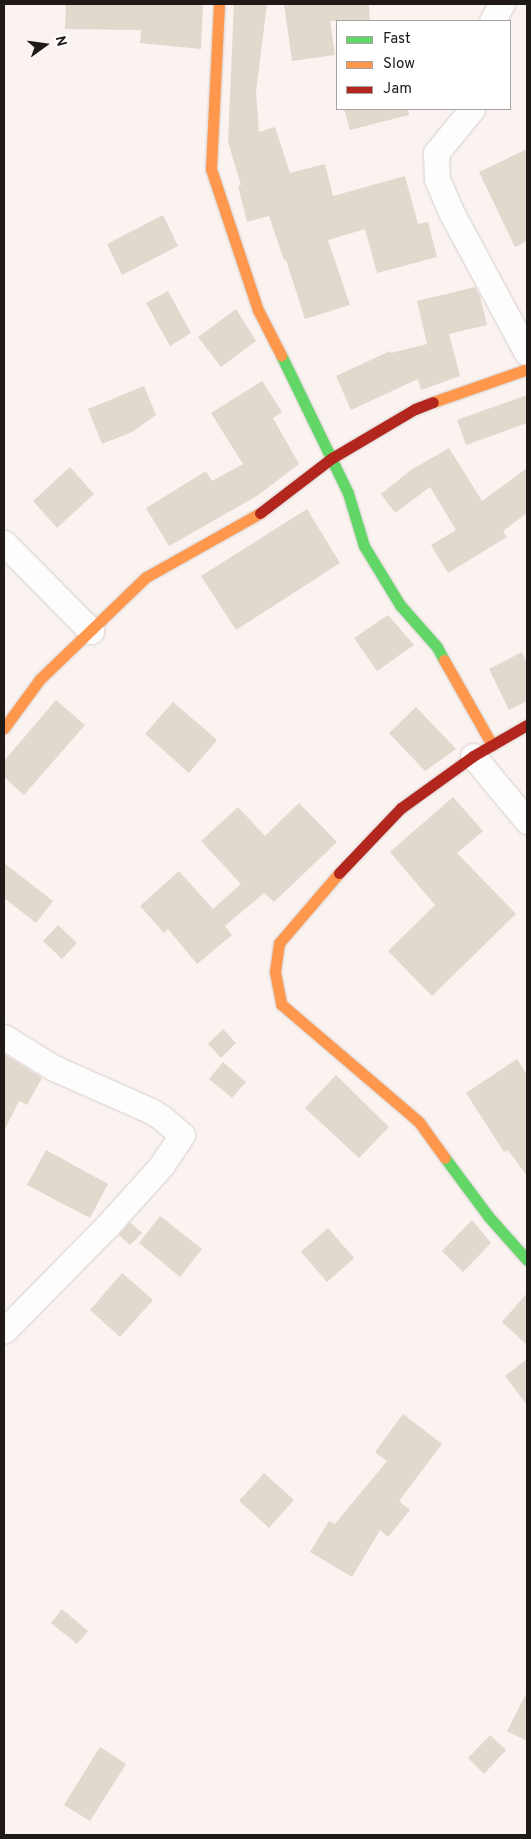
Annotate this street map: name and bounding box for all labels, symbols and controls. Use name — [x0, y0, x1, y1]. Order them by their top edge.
north arrow — [20, 20, 70, 70]
legend — [336, 20, 511, 110]
text: Fast — [383, 30, 411, 49]
text: N — [51, 34, 70, 48]
text: Slow — [383, 55, 415, 74]
text: Jam — [383, 80, 412, 99]

